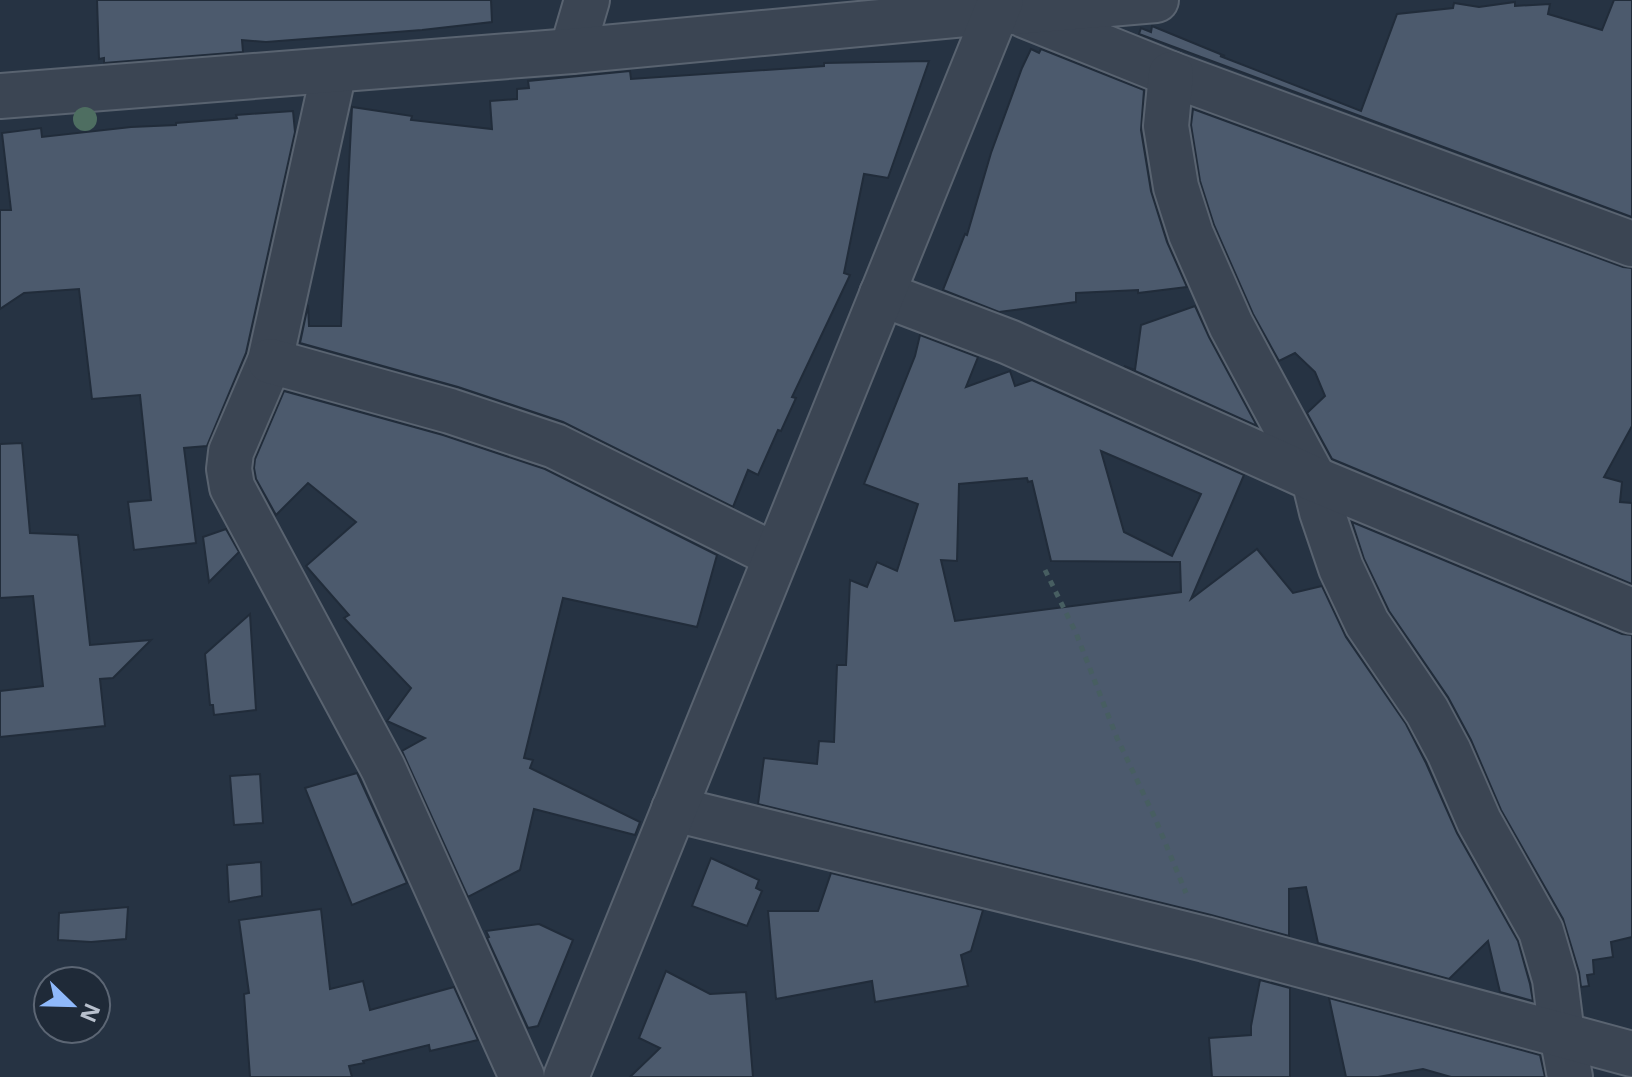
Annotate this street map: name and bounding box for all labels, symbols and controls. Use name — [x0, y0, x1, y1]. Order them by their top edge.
north arrow — [32, 965, 112, 1045]
text: N — [74, 999, 109, 1027]

